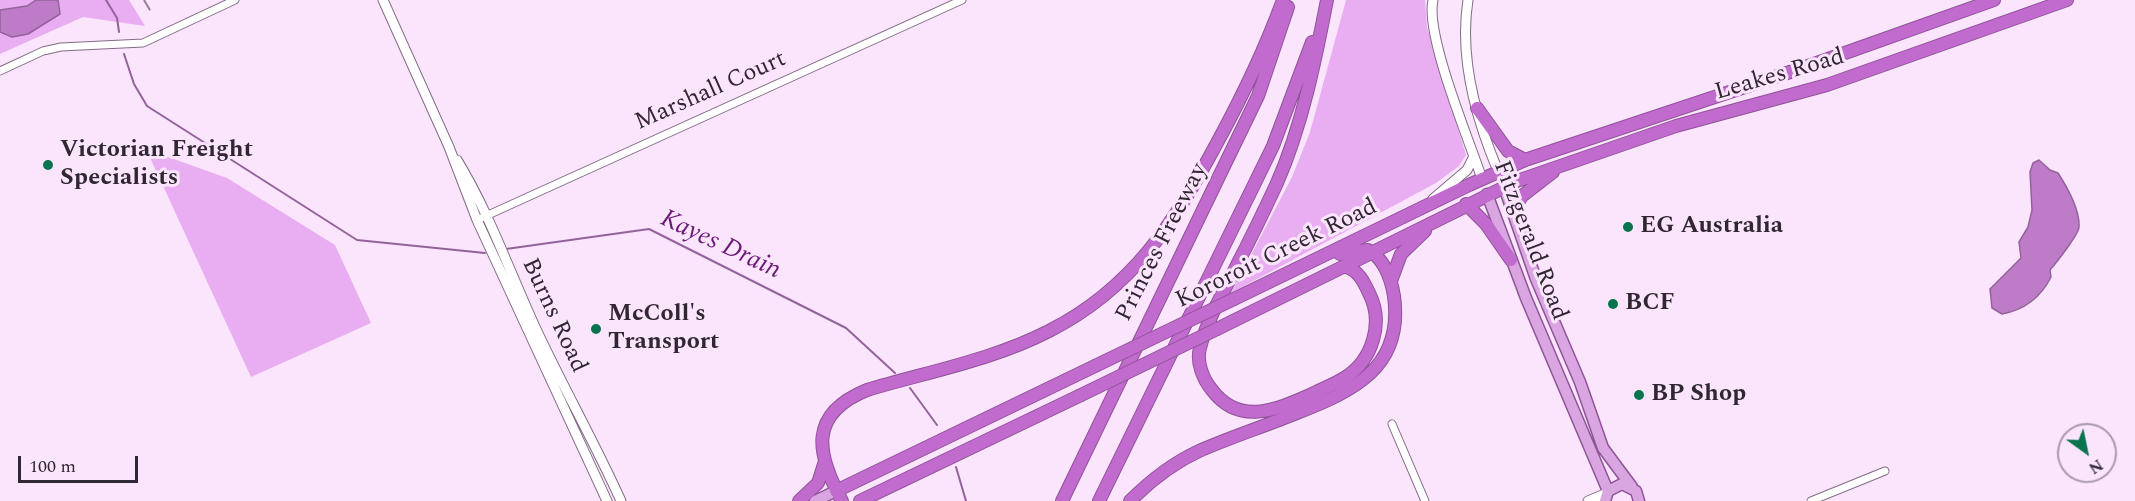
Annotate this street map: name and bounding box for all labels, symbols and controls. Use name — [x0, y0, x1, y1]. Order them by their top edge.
street label: Leakes Road — [1712, 44, 1848, 108]
street label: Marshall Court — [631, 46, 791, 138]
place label: Victorian Freight Specialists — [60, 137, 253, 193]
street label: Fitzgerald Road — [1485, 157, 1573, 325]
marker: Victorian Freight Specialists — [41, 158, 55, 172]
street label: Princes Freeway — [1111, 159, 1215, 327]
street label: Kororoit Creek Road — [1172, 194, 1382, 316]
water label: Kayes Drain — [655, 205, 785, 287]
place label: EG Australia — [1640, 213, 1783, 241]
marker: EG Australia — [1621, 220, 1635, 234]
street label: Burns Road — [514, 254, 592, 378]
place label: BCF — [1625, 290, 1675, 318]
marker: BCF — [1606, 297, 1620, 311]
place label: McColl's Transport — [608, 301, 719, 357]
marker: McColl's Transport — [589, 322, 603, 336]
place label: BP Shop — [1651, 381, 1746, 409]
marker: BP Shop — [1632, 388, 1646, 402]
north arrow — [2057, 423, 2117, 483]
scale bar — [21, 444, 141, 482]
text: 100 m — [29, 453, 76, 480]
text: N — [2084, 453, 2108, 480]

